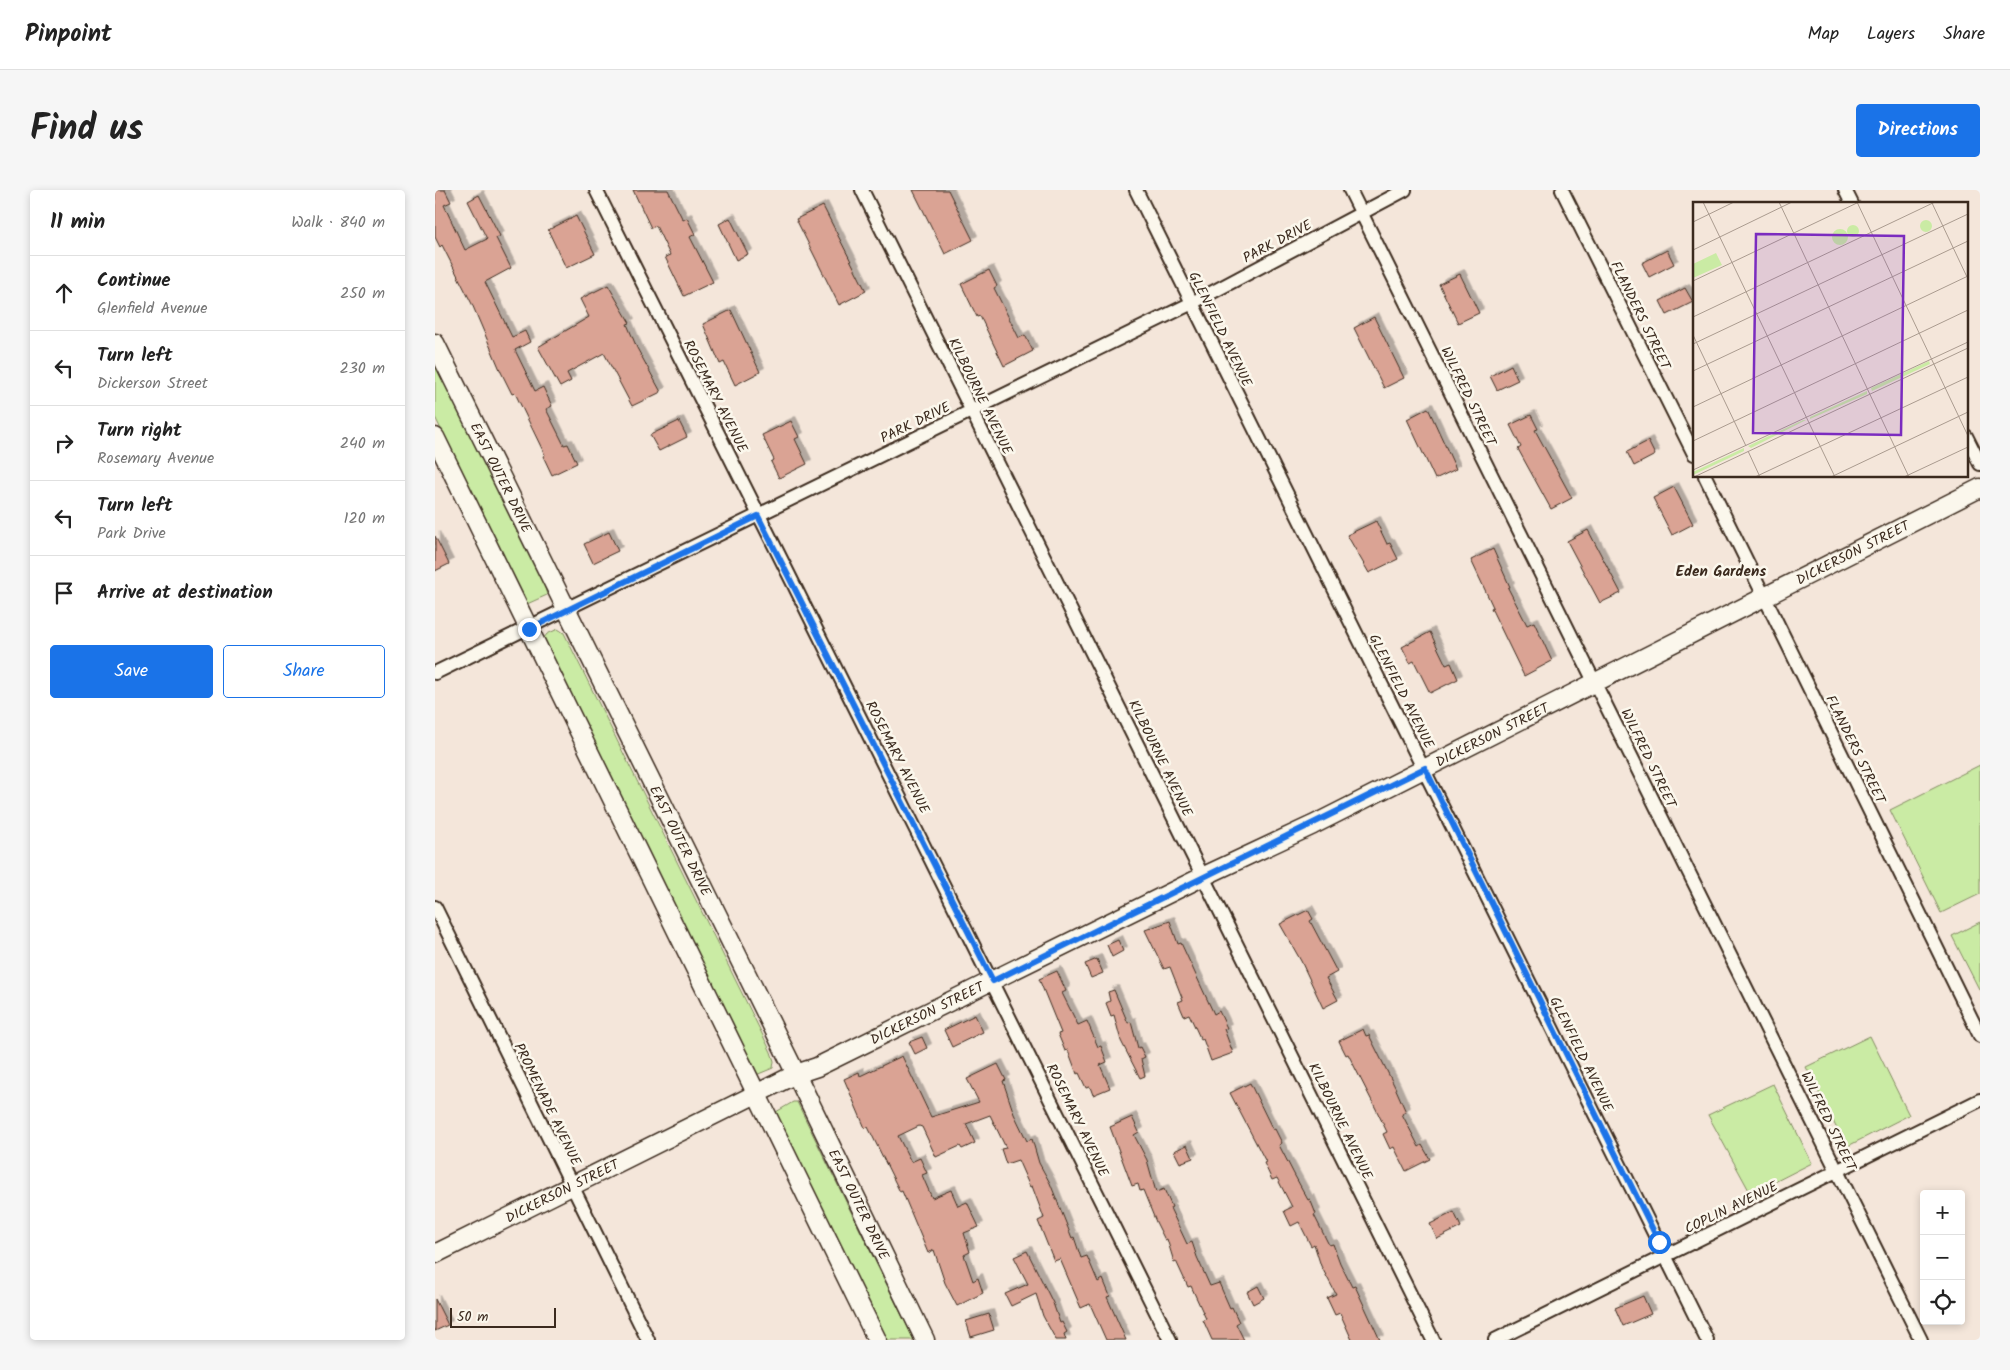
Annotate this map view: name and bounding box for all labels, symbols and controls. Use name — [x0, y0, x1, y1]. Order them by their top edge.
text: Pinpoint — [25, 15, 112, 54]
text: Map — [1808, 20, 1839, 49]
text: Layers — [1867, 20, 1915, 49]
text: Share — [1943, 20, 1985, 49]
text: Find us — [30, 102, 143, 158]
button: Directions — [1856, 104, 1980, 157]
inset map — [1693, 202, 1967, 478]
text: 11 min — [50, 206, 105, 239]
text: Walk · 840 m — [291, 210, 385, 235]
street label: PARK DRIVE — [1239, 214, 1317, 269]
street label: FLANDERS STREET — [1604, 257, 1677, 375]
text: Continue — [97, 266, 170, 296]
street label: GLENFIELD AVENUE — [1183, 268, 1258, 392]
icon: ahead — [50, 279, 78, 307]
text: 250 m — [340, 281, 385, 306]
text: Glenfield Avenue — [97, 296, 208, 321]
street label: KILBOURNE AVENUE — [942, 334, 1018, 459]
street label: ROSEMARY AVENUE — [677, 336, 753, 457]
text: Turn left — [97, 341, 172, 371]
street label: WILFRED STREET — [1434, 343, 1502, 451]
icon: left — [50, 354, 78, 382]
text: 230 m — [339, 356, 385, 381]
text: Dickerson Street — [97, 371, 208, 396]
street label: PARK DRIVE — [877, 396, 955, 449]
text: Turn right — [97, 416, 182, 446]
street label: EAST OUTER DRIVE — [464, 419, 538, 538]
icon: right — [50, 429, 78, 457]
text: 240 m — [340, 431, 385, 456]
text: Rosemary Avenue — [97, 446, 214, 471]
text: Turn left — [97, 491, 172, 521]
icon: left — [50, 504, 78, 532]
text: 120 m — [344, 506, 385, 531]
street label: DICKERSON STREET — [1792, 515, 1915, 591]
text: Park Drive — [97, 521, 166, 546]
district label: Eden Gardens — [1676, 560, 1766, 584]
text: Arrive at destination — [97, 578, 273, 608]
icon: arrive — [50, 579, 78, 607]
route end — [518, 618, 541, 641]
street label: GLENFIELD AVENUE — [1363, 630, 1440, 753]
button: Save — [50, 645, 213, 698]
button: Share — [223, 645, 385, 698]
street label: FLANDERS STREET — [1819, 691, 1892, 809]
street label: KILBOURNE AVENUE — [1122, 696, 1198, 821]
street label: ROSEMARY AVENUE — [859, 697, 935, 818]
street label: DICKERSON STREET — [1432, 697, 1554, 773]
street label: WILFRED STREET — [1614, 705, 1682, 813]
street label: EAST OUTER DRIVE — [643, 782, 717, 901]
street label: DICKERSON STREET — [867, 976, 989, 1051]
street label: GLENFIELD AVENUE — [1544, 993, 1619, 1117]
street label: PROMENADE AVENUE — [508, 1039, 587, 1170]
street label: KILBOURNE AVENUE — [1302, 1059, 1378, 1184]
street label: ROSEMARY AVENUE — [1040, 1060, 1115, 1182]
street label: WILFRED STREET — [1794, 1068, 1862, 1176]
street label: EAST OUTER DRIVE — [822, 1145, 895, 1265]
street label: DICKERSON STREET — [502, 1153, 625, 1229]
street label: COPLIN AVENUE — [1681, 1175, 1783, 1240]
map controls — [1920, 1190, 1965, 1325]
button: + — [1920, 1190, 1965, 1235]
route start — [1648, 1231, 1671, 1254]
button: − — [1920, 1235, 1965, 1280]
button: locate — [1920, 1280, 1965, 1325]
scale bar — [450, 1305, 556, 1328]
text: 50 m — [457, 1306, 488, 1328]

